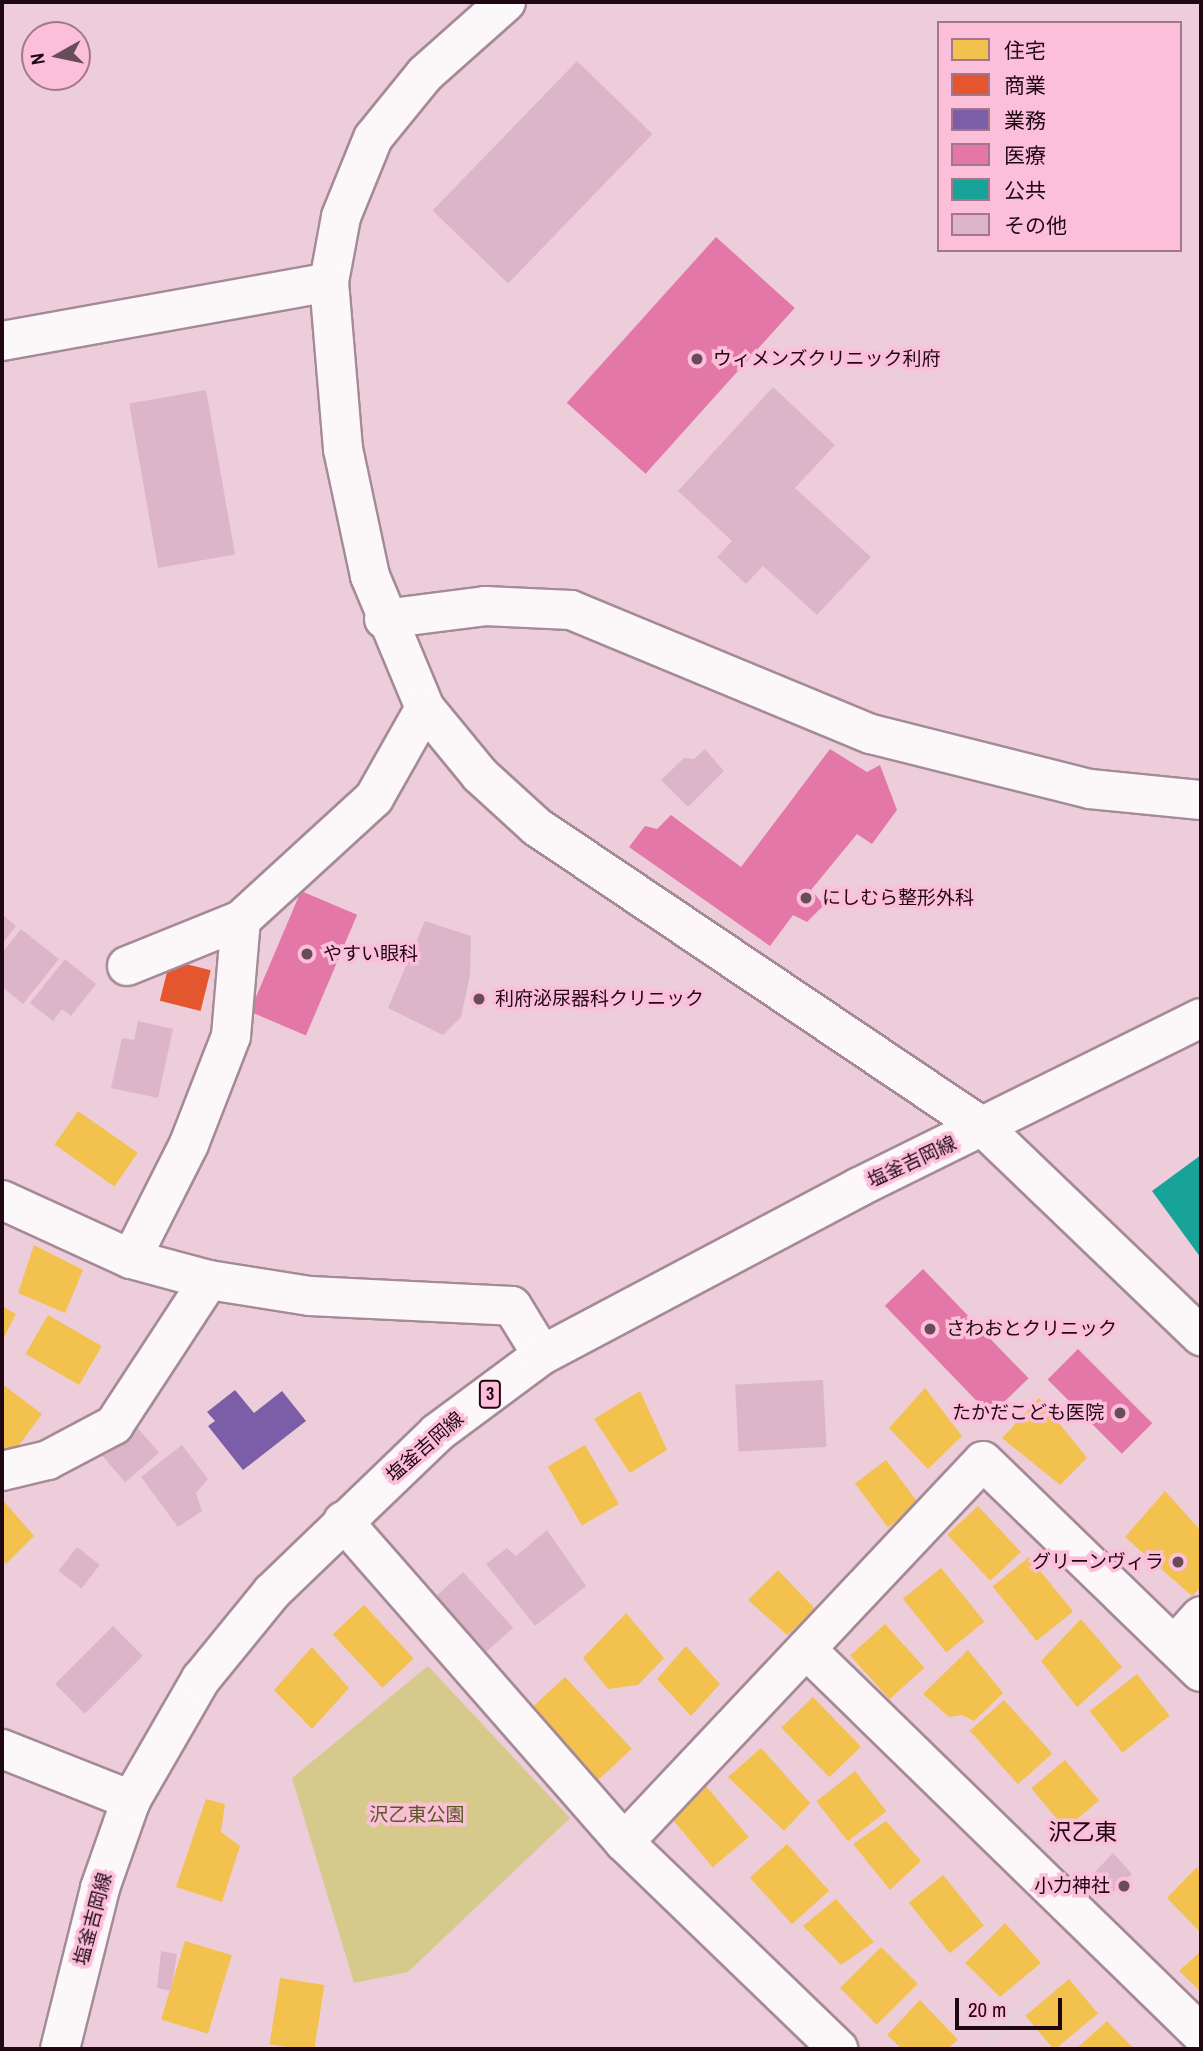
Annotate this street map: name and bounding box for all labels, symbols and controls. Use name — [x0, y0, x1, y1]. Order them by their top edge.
north arrow — [21, 21, 91, 91]
legend — [937, 21, 1182, 252]
text: 住宅 — [1004, 36, 1046, 65]
text: N — [24, 51, 51, 67]
text: 商業 — [1004, 71, 1046, 100]
text: 業務 — [1004, 106, 1046, 135]
text: 医療 — [1004, 141, 1046, 170]
text: 公共 — [1004, 176, 1046, 205]
text: その他 — [1004, 211, 1067, 240]
place label: ウィメンズクリニック利府 — [713, 348, 941, 370]
marker: ウィメンズクリニック利府 — [687, 349, 707, 369]
place label: にしむら整形外科 — [822, 887, 974, 909]
marker: にしむら整形外科 — [796, 888, 816, 908]
place label: やすい眼科 — [323, 943, 418, 965]
marker: やすい眼科 — [297, 944, 317, 964]
place label: 利府泌尿器科クリニック — [495, 988, 704, 1010]
marker: 利府泌尿器科クリニック — [469, 989, 489, 1009]
street label: 塩釜吉岡線 — [864, 1132, 960, 1192]
place label: さわおとクリニック — [946, 1318, 1117, 1340]
marker: さわおとクリニック — [920, 1319, 940, 1339]
road number: 3 — [478, 1380, 502, 1408]
place label: たかだこども医院 — [952, 1402, 1104, 1424]
marker: たかだこども医院 — [1110, 1403, 1130, 1423]
street label: 塩釜吉岡線 — [382, 1407, 468, 1487]
place label: グリーンヴィラ — [1031, 1551, 1164, 1573]
marker: グリーンヴィラ — [1170, 1554, 1186, 1570]
park label: 沢乙東公園 — [370, 1804, 464, 1826]
district label: 沢乙東 — [1049, 1818, 1117, 1846]
street label: 塩釜吉岡線 — [70, 1870, 116, 1968]
place label: 小力神社 — [1034, 1875, 1110, 1897]
marker: 小力神社 — [1116, 1878, 1132, 1894]
scale bar — [958, 1984, 1065, 2028]
text: 20 m — [968, 1995, 1006, 2024]

